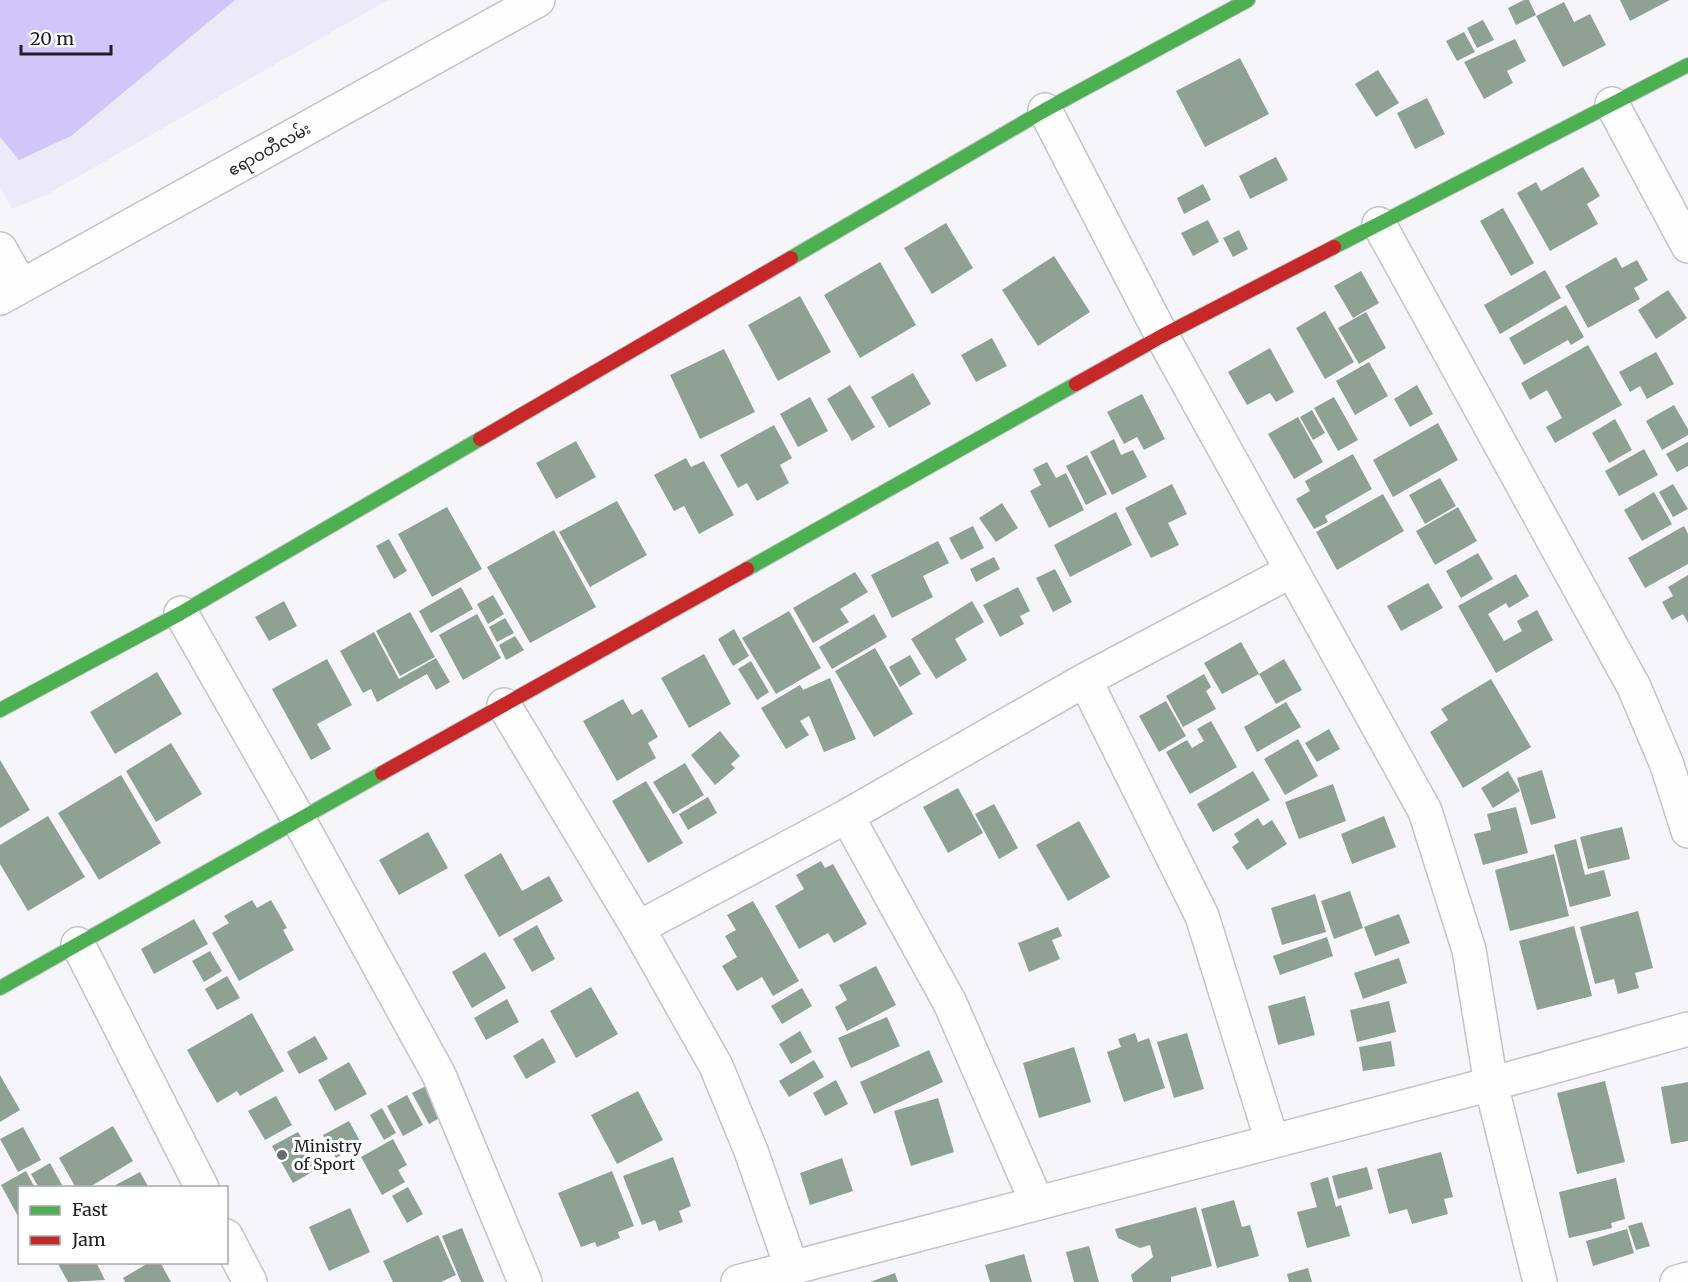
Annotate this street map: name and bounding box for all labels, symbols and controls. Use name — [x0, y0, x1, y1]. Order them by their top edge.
scale bar — [21, 18, 111, 56]
text: 20 m — [30, 27, 74, 50]
street label: ဧရာဝတီလမ်း — [224, 117, 316, 183]
place label: Ministry of Sport — [294, 1136, 362, 1174]
marker: Ministry of Sport — [275, 1148, 289, 1162]
legend — [18, 1186, 228, 1264]
text: Fast — [72, 1198, 108, 1221]
text: Jam — [71, 1228, 106, 1251]

